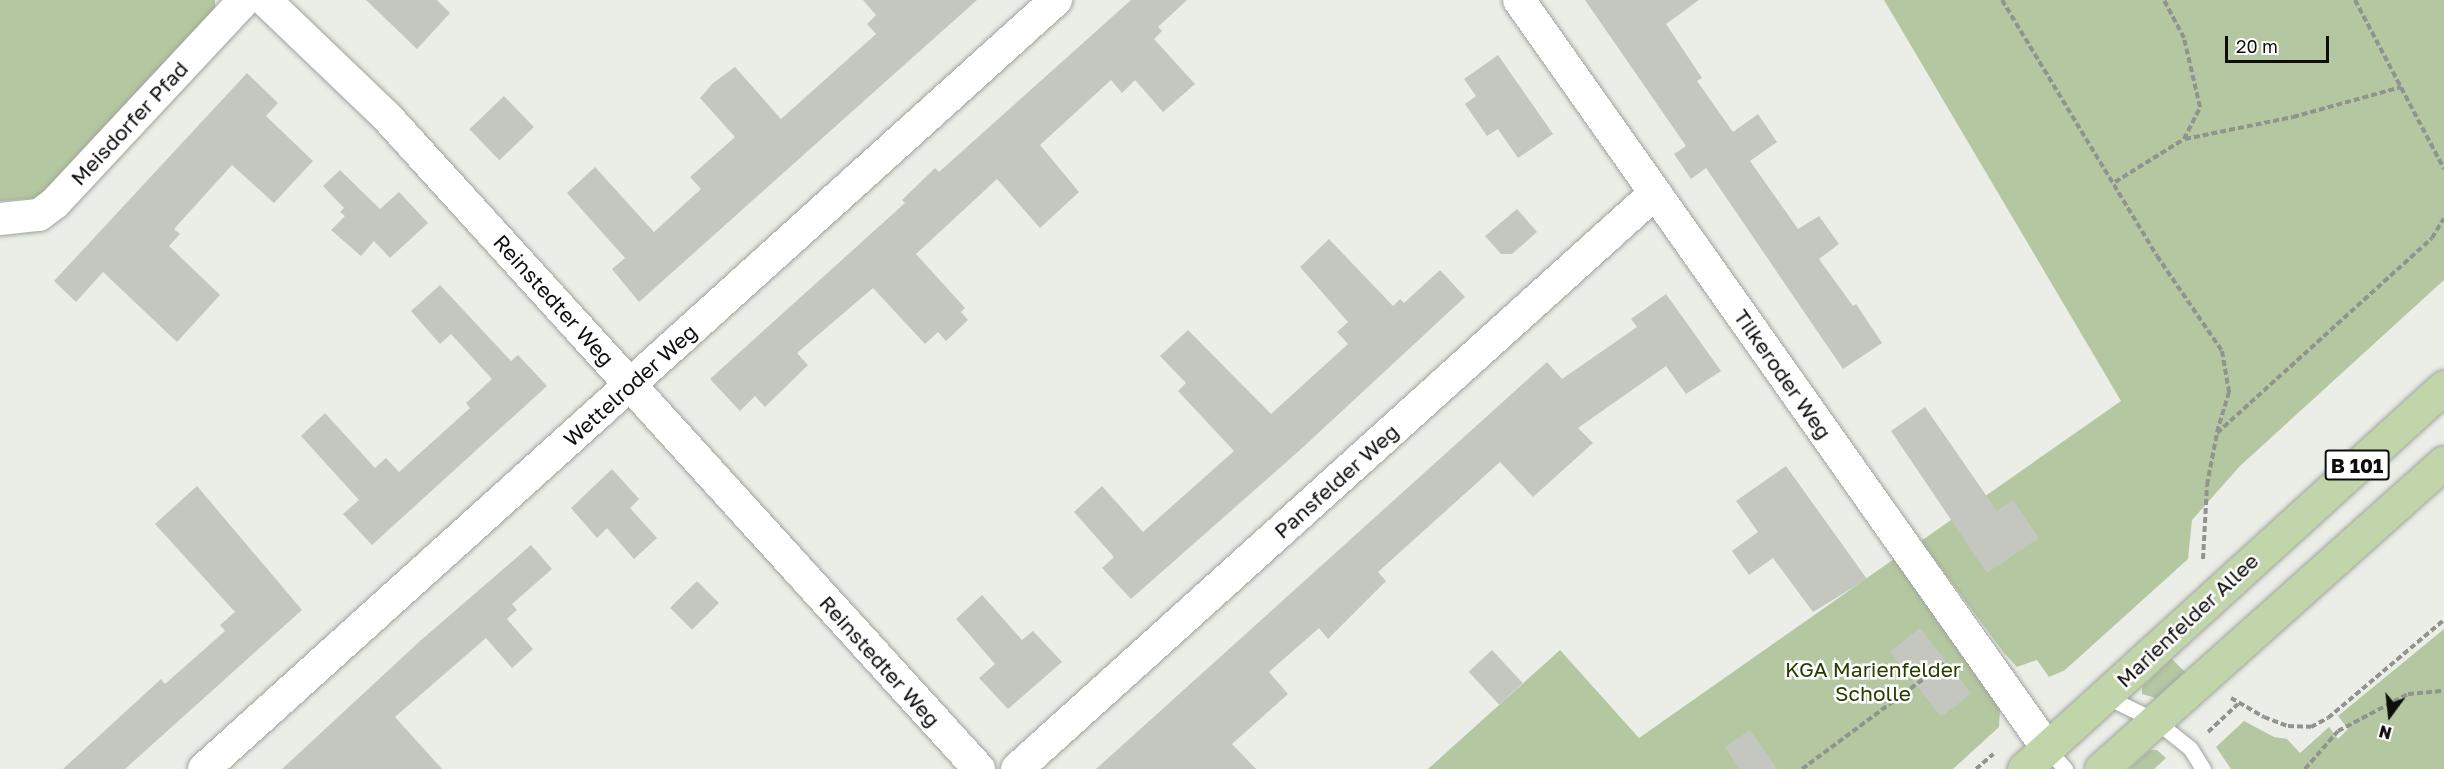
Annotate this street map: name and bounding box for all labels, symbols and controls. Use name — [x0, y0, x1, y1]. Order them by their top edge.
scale bar — [2228, 24, 2332, 62]
text: 20 m — [2236, 35, 2278, 57]
street label: Meisdorfer Pfad — [65, 56, 193, 190]
street label: Reinstedter Weg — [488, 229, 620, 371]
street label: Tilkeroder Weg — [1729, 304, 1837, 444]
street label: Wettelroder Weg — [558, 319, 702, 451]
street label: Pansfelder Weg — [1269, 419, 1403, 543]
road number: B 101 — [2324, 448, 2390, 482]
street label: Marienfelder Allee — [2111, 548, 2263, 692]
street label: Reinstedter Weg — [814, 590, 946, 732]
park label: KGA Marienfelder Scholle — [1785, 656, 1961, 706]
north arrow — [2360, 685, 2420, 745]
text: N — [2377, 721, 2394, 744]

